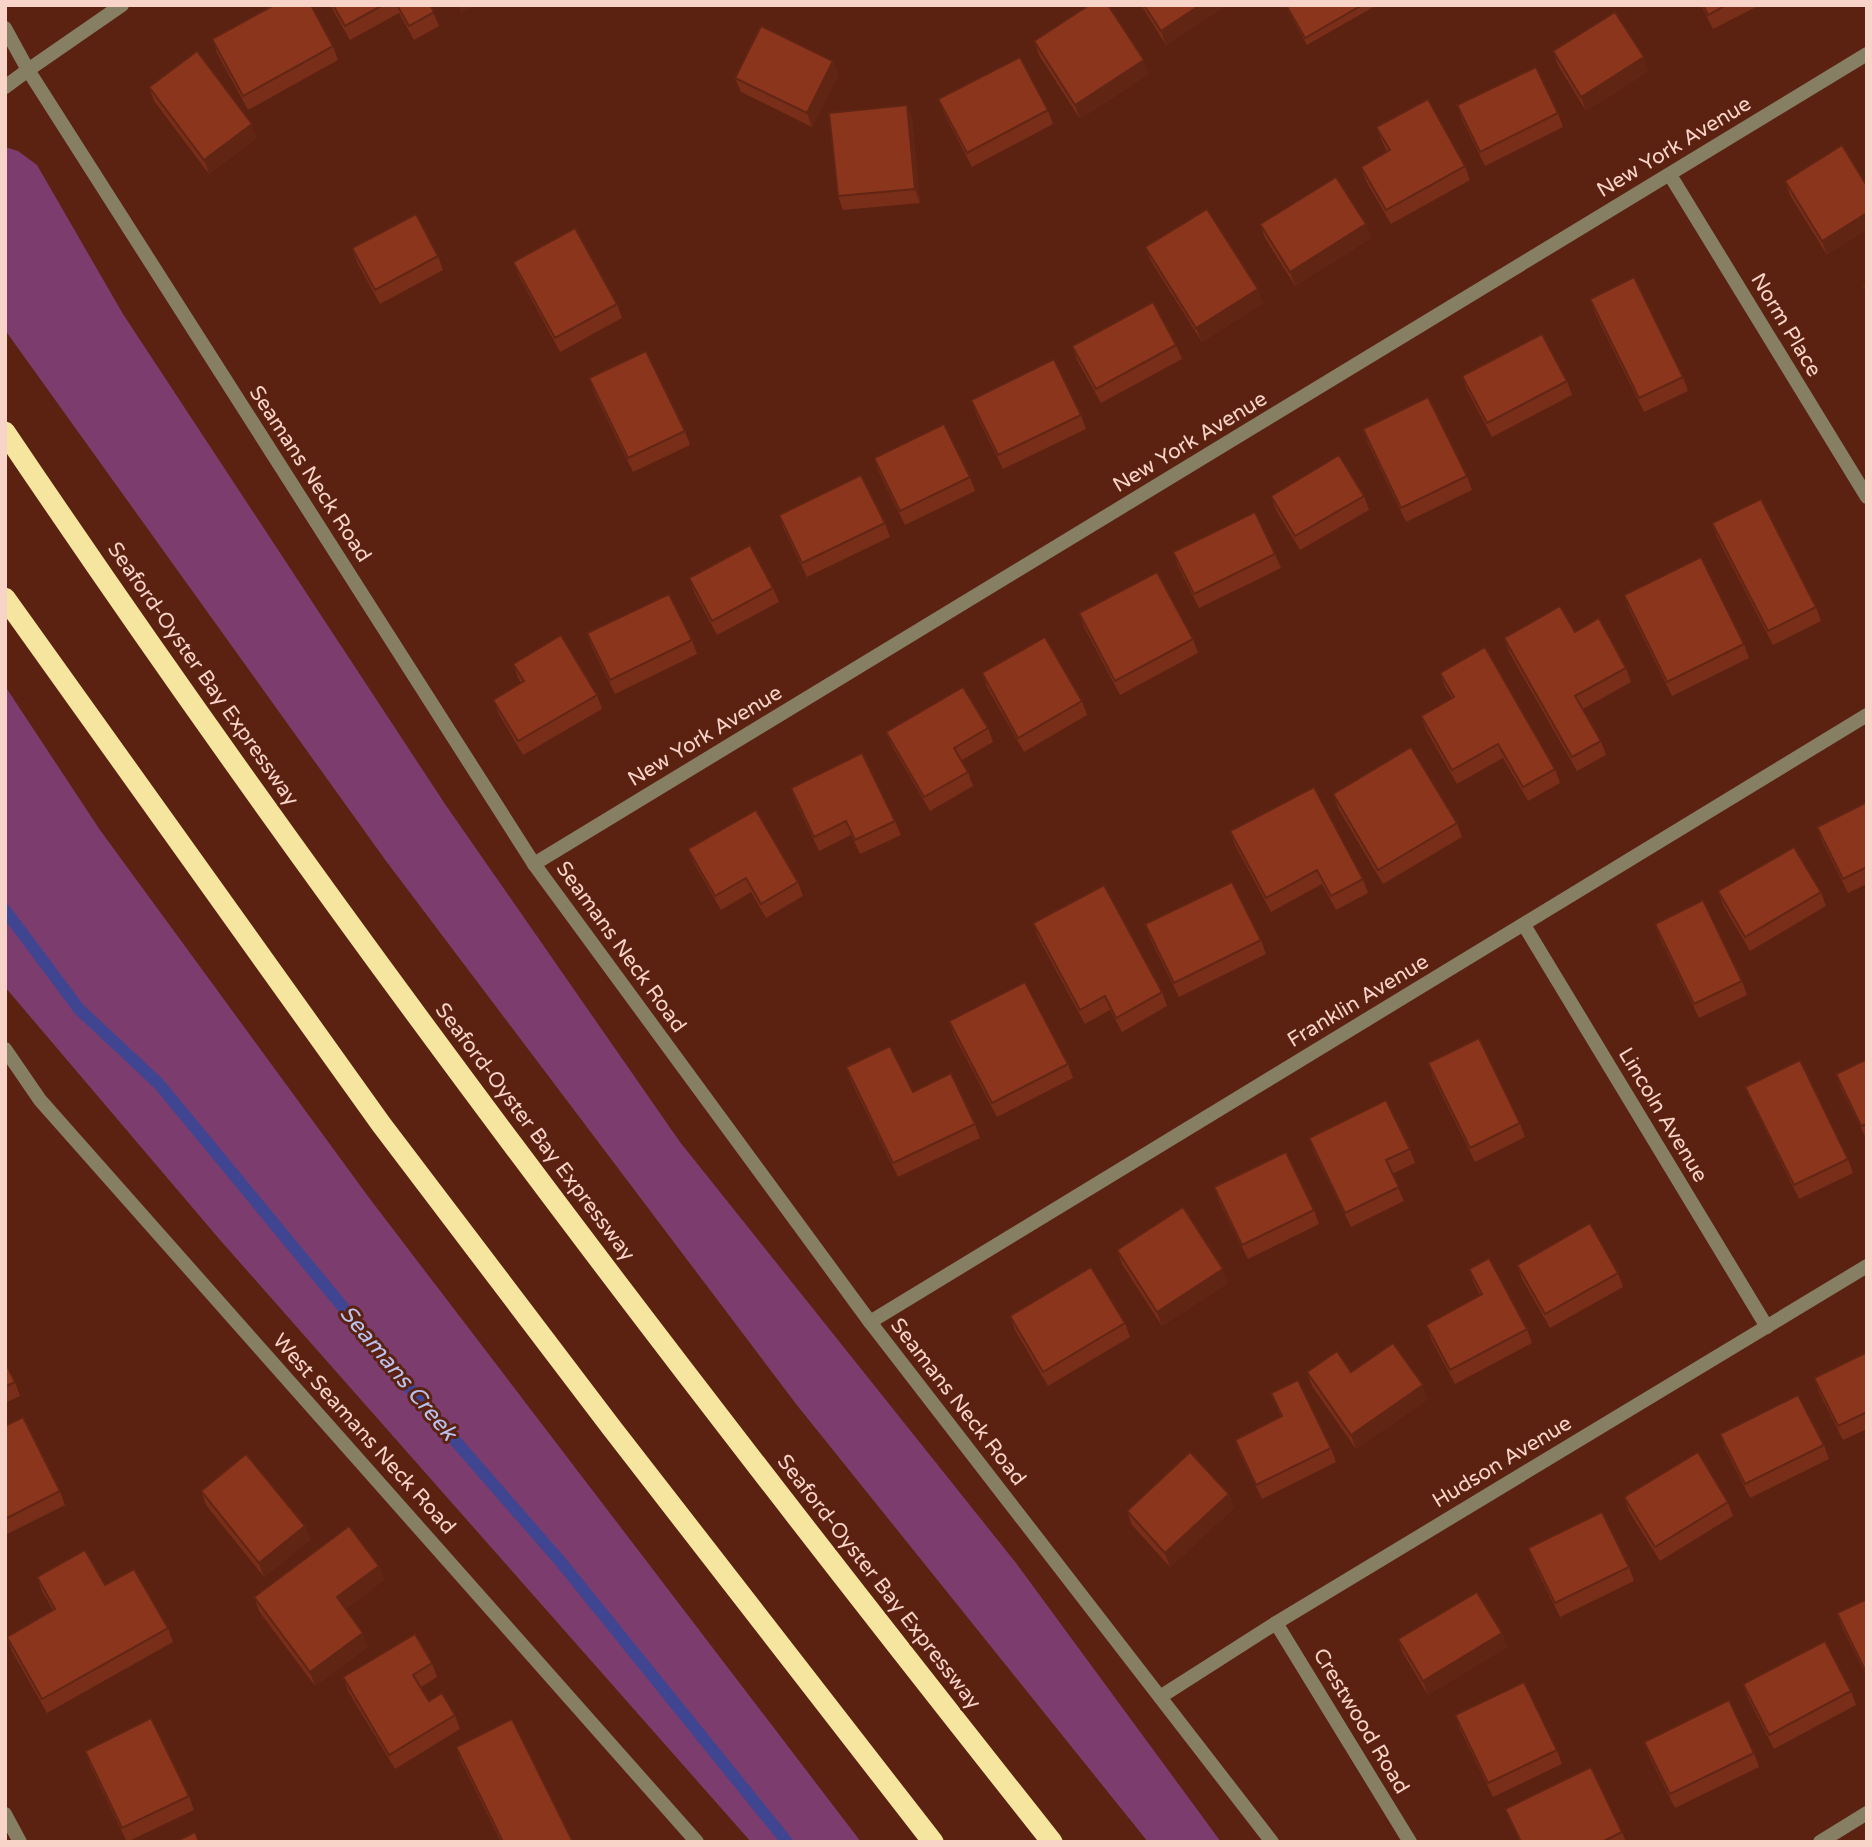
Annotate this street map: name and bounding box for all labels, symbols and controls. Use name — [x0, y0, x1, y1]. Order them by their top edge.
street label: New York Avenue — [1592, 91, 1756, 203]
street label: Norm Place — [1745, 269, 1827, 381]
street label: Seamans Neck Road — [244, 381, 376, 567]
street label: New York Avenue — [1108, 386, 1272, 498]
street label: Seaford-Oyster Bay Expressway — [102, 537, 304, 811]
street label: New York Avenue — [623, 680, 787, 792]
street label: Seamans Neck Road — [551, 857, 691, 1037]
street label: Franklin Avenue — [1283, 949, 1433, 1053]
street label: Seaford-Oyster Bay Expressway — [430, 998, 640, 1266]
street label: Lincoln Avenue — [1613, 1043, 1713, 1187]
water label: Seamans Creek — [333, 1300, 464, 1447]
street label: Seamans Neck Road — [885, 1313, 1031, 1491]
street label: West Seamans Neck Road — [267, 1329, 461, 1539]
street label: Hudson Avenue — [1428, 1411, 1576, 1513]
street label: Seaford-Oyster Bay Expressway — [772, 1450, 986, 1714]
street label: Crestwood Road — [1308, 1644, 1414, 1798]

